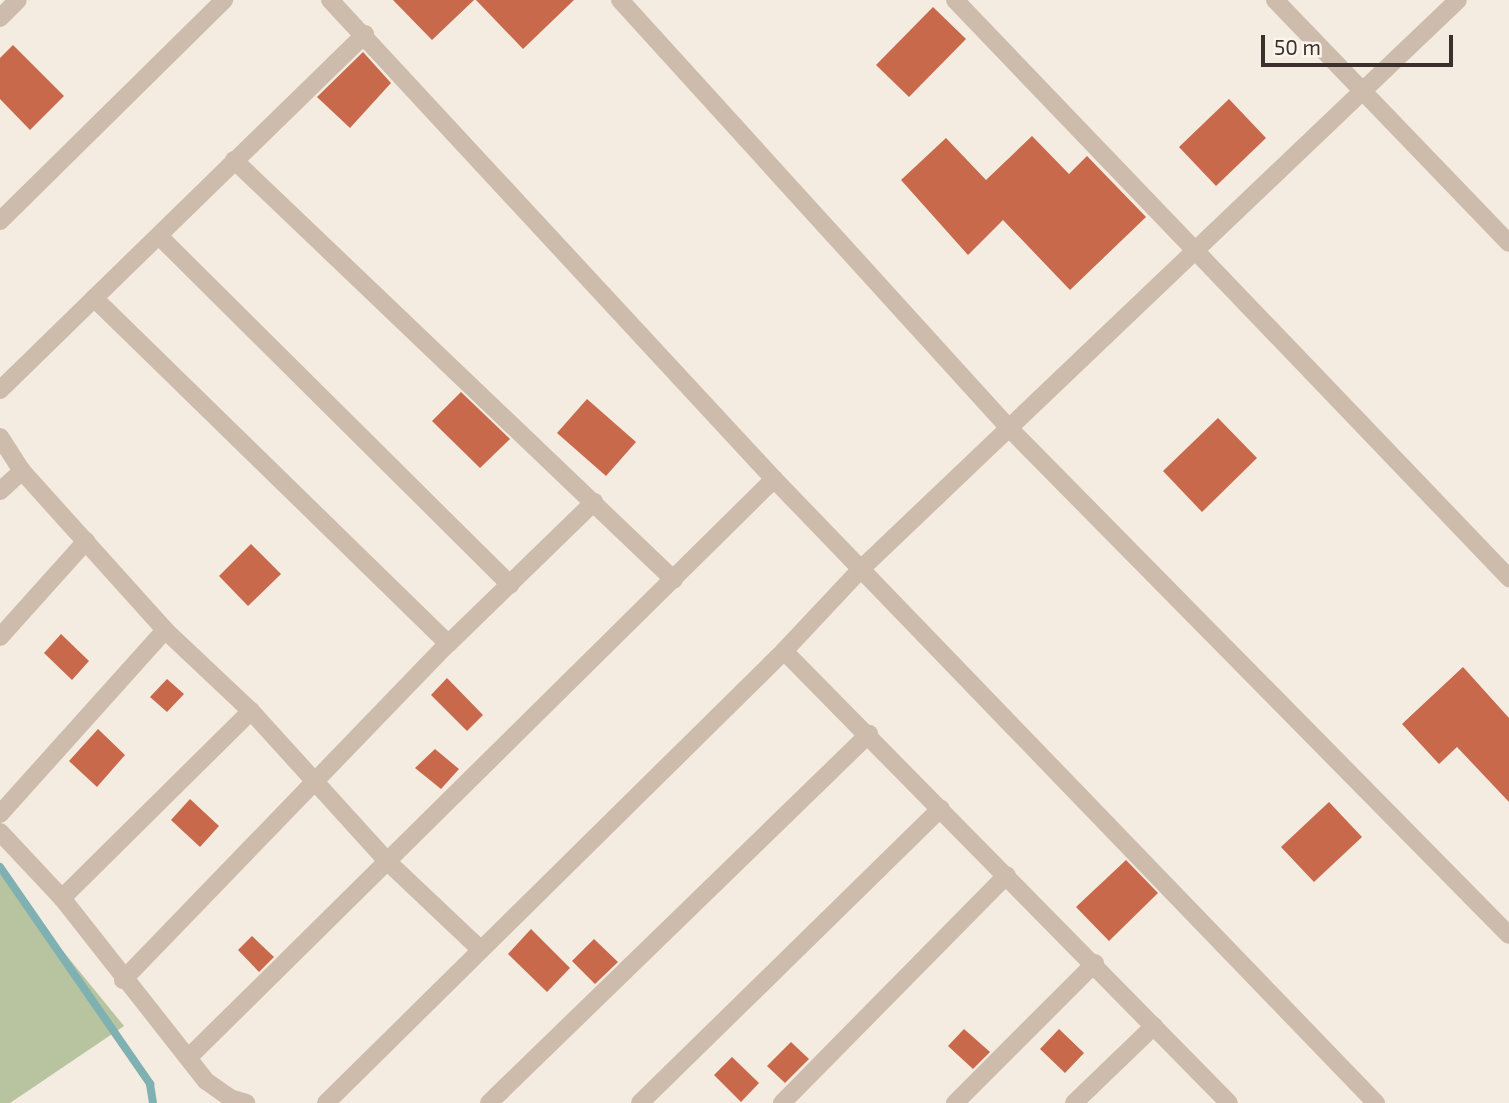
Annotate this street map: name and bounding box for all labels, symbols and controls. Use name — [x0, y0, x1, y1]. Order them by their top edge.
scale bar — [1264, 21, 1456, 65]
text: 50 m — [1274, 34, 1321, 59]

